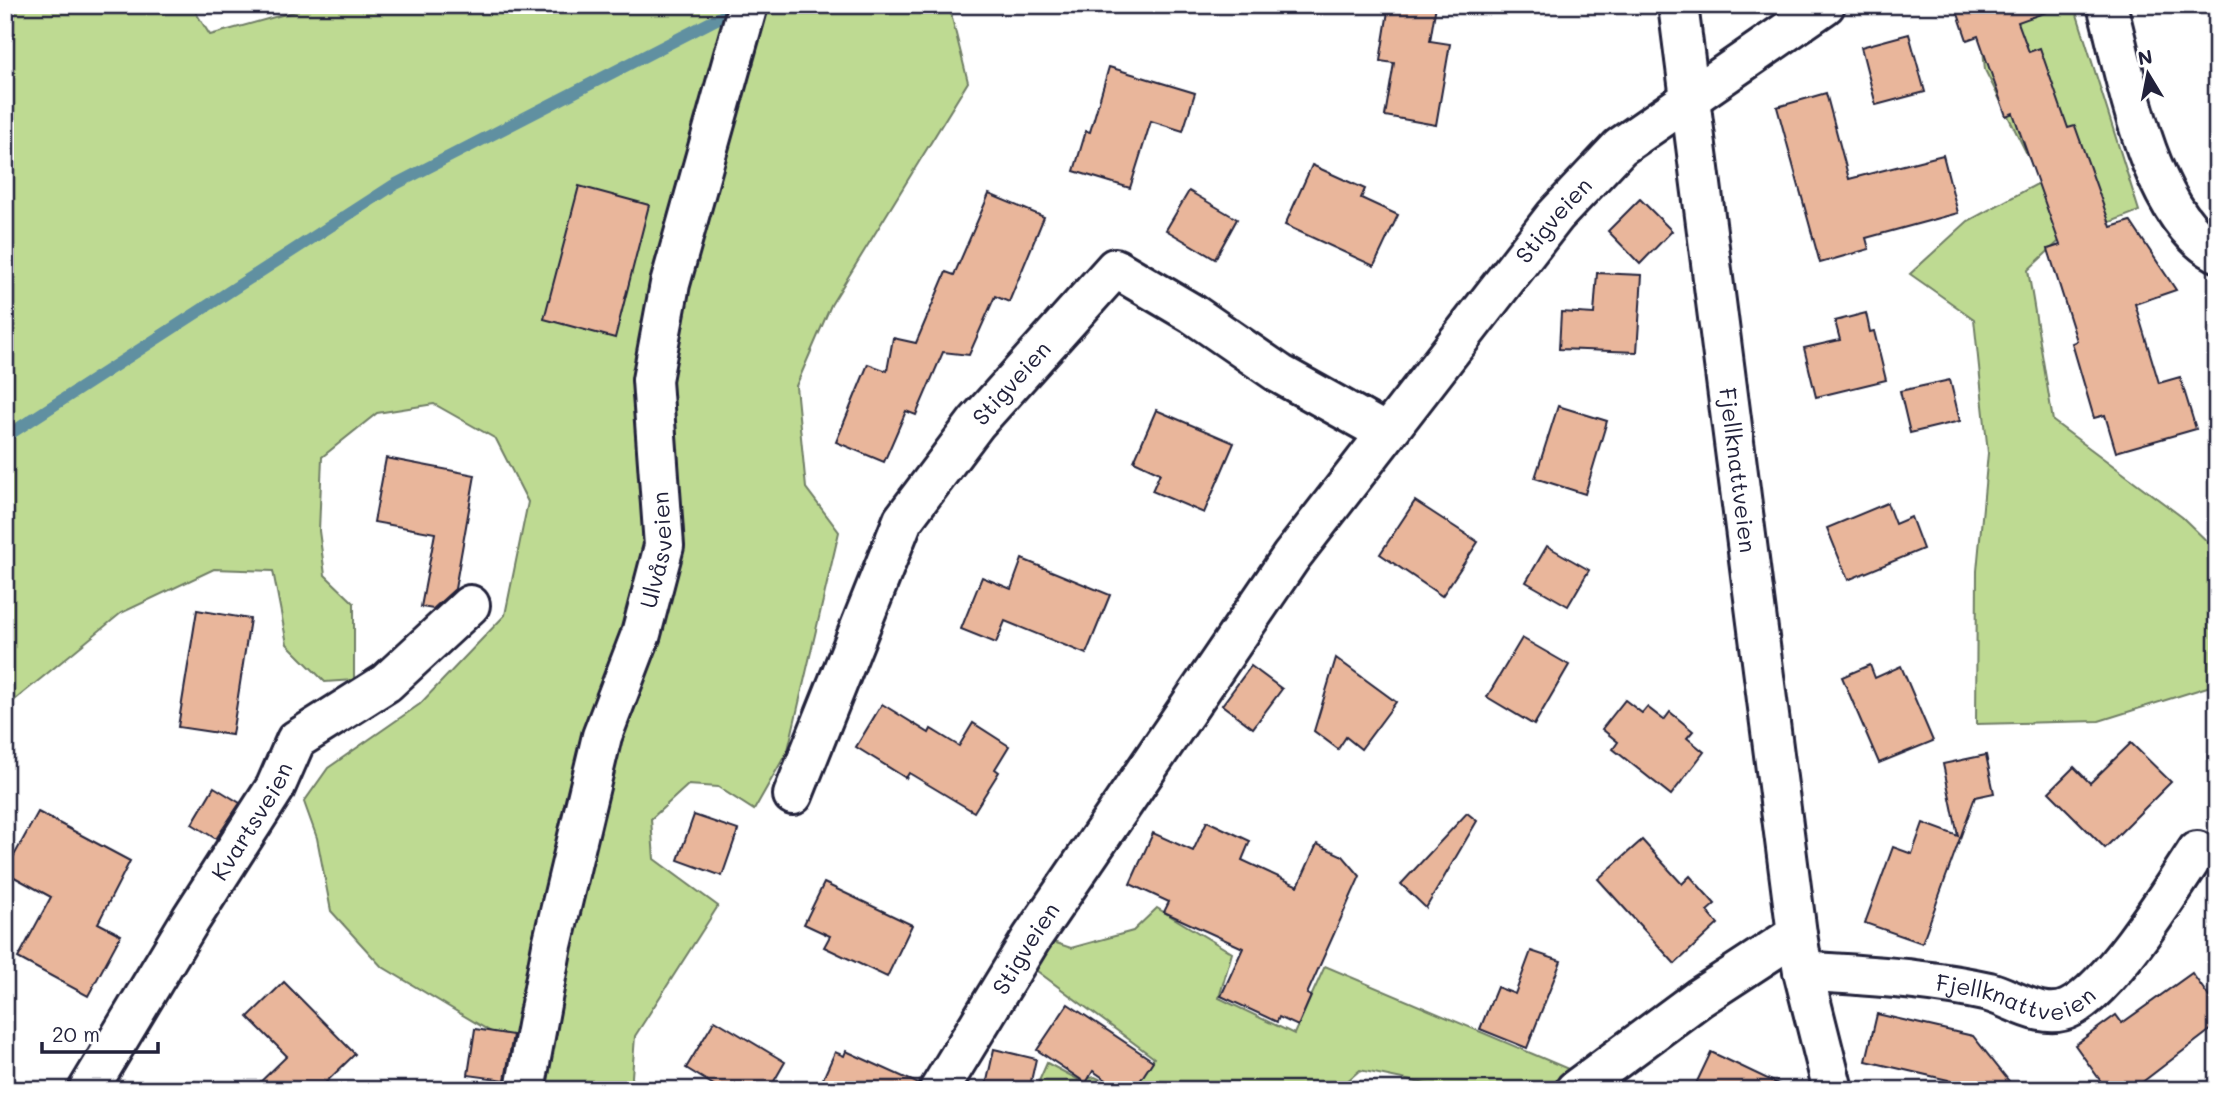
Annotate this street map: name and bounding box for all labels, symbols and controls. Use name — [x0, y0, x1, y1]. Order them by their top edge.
north arrow — [2114, 38, 2184, 108]
text: N — [2136, 43, 2154, 70]
street label: Stigveien — [1508, 170, 1598, 269]
street label: Stigveien — [965, 334, 1057, 431]
street label: Fjellknattveien — [1713, 386, 1764, 555]
street label: Ulvåsveien — [632, 490, 678, 611]
street label: Kvartsveien — [204, 757, 299, 886]
street label: Stigveien — [985, 896, 1066, 1000]
street label: Fjellknattveien — [1934, 967, 2101, 1027]
scale bar — [42, 1011, 158, 1055]
text: 20 m — [52, 1020, 100, 1047]

